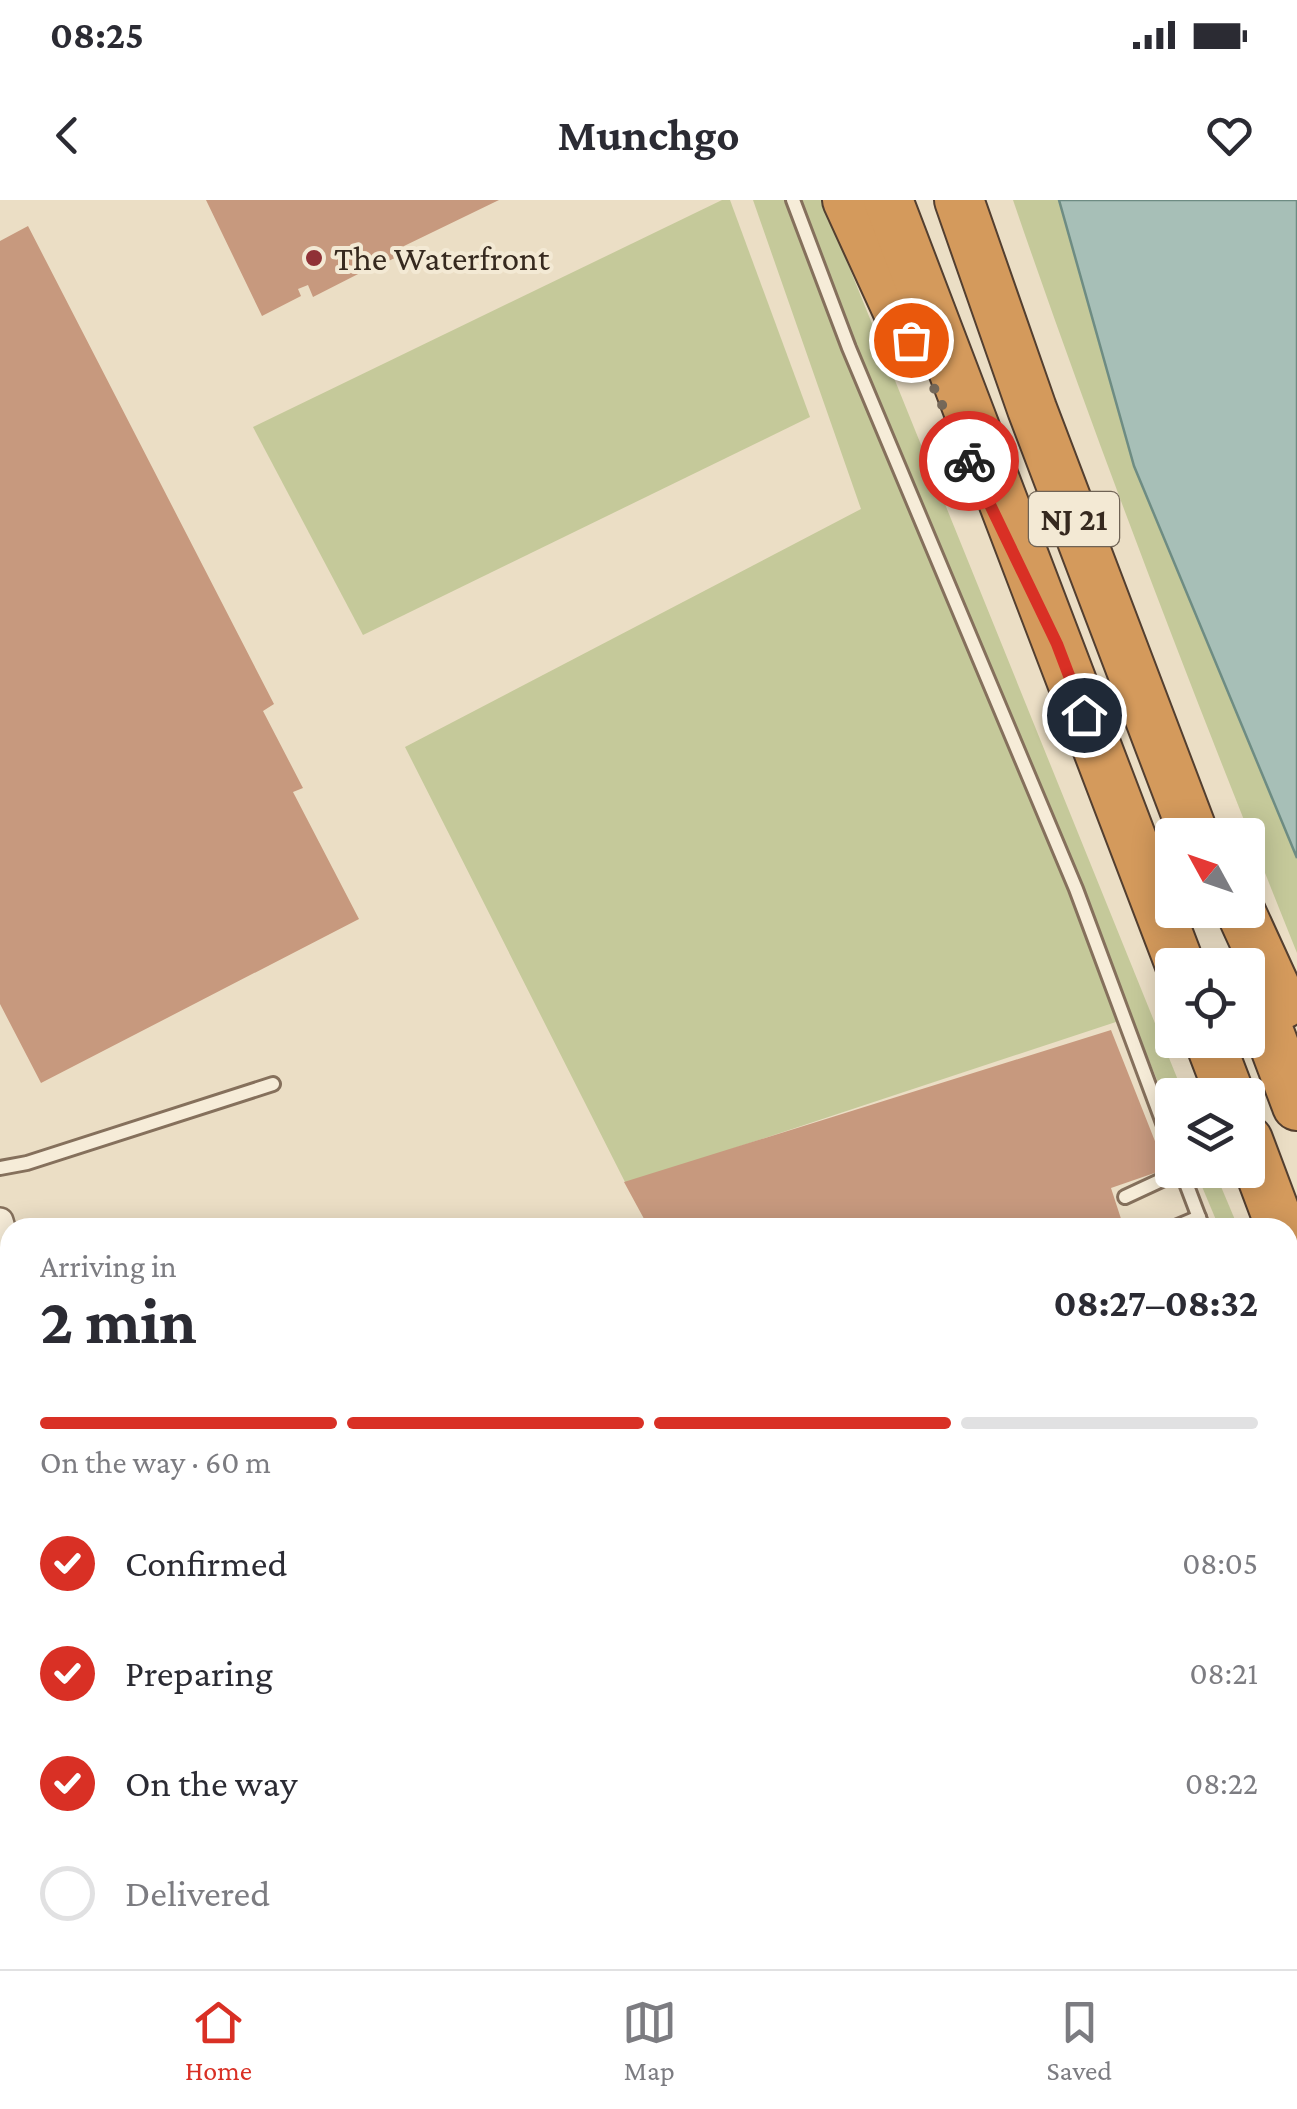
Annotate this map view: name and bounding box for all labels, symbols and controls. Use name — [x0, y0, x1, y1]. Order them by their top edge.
text: 08:25 — [50, 14, 144, 56]
icon: back — [40, 108, 95, 163]
icon: heart — [1202, 108, 1257, 163]
text: Munchgo — [557, 110, 740, 160]
place label: The Waterfront — [334, 239, 550, 278]
marker: The Waterfront — [303, 247, 325, 269]
pin — [869, 298, 954, 383]
icon: bag — [884, 313, 939, 368]
courier — [919, 411, 1019, 511]
icon: bike — [942, 434, 997, 489]
road number: NJ 21 — [1029, 492, 1119, 546]
pin — [1042, 673, 1127, 758]
icon: home — [1057, 688, 1112, 743]
north arrow — [1155, 818, 1265, 928]
map controls — [1155, 818, 1265, 1188]
button: locate — [1155, 948, 1265, 1058]
button: layers — [1155, 1078, 1265, 1188]
text: Arriving in — [40, 1248, 177, 1284]
text: 08:27–08:32 — [1053, 1282, 1258, 1324]
text: 2 min — [40, 1285, 197, 1357]
text: On the way · 60 m — [40, 1444, 271, 1480]
icon: check — [40, 1536, 95, 1591]
text: Confirmed — [125, 1542, 288, 1584]
text: 08:05 — [1182, 1545, 1258, 1581]
icon: check — [40, 1646, 95, 1701]
text: Preparing — [125, 1652, 273, 1694]
text: 08:21 — [1190, 1655, 1258, 1691]
icon: check — [40, 1756, 95, 1811]
text: On the way — [125, 1762, 297, 1804]
text: 08:22 — [1185, 1765, 1258, 1801]
text: Delivered — [125, 1872, 270, 1914]
tab: Home — [185, 1995, 252, 2086]
tab: Map — [622, 1995, 677, 2086]
tab: Saved — [1046, 1995, 1112, 2086]

